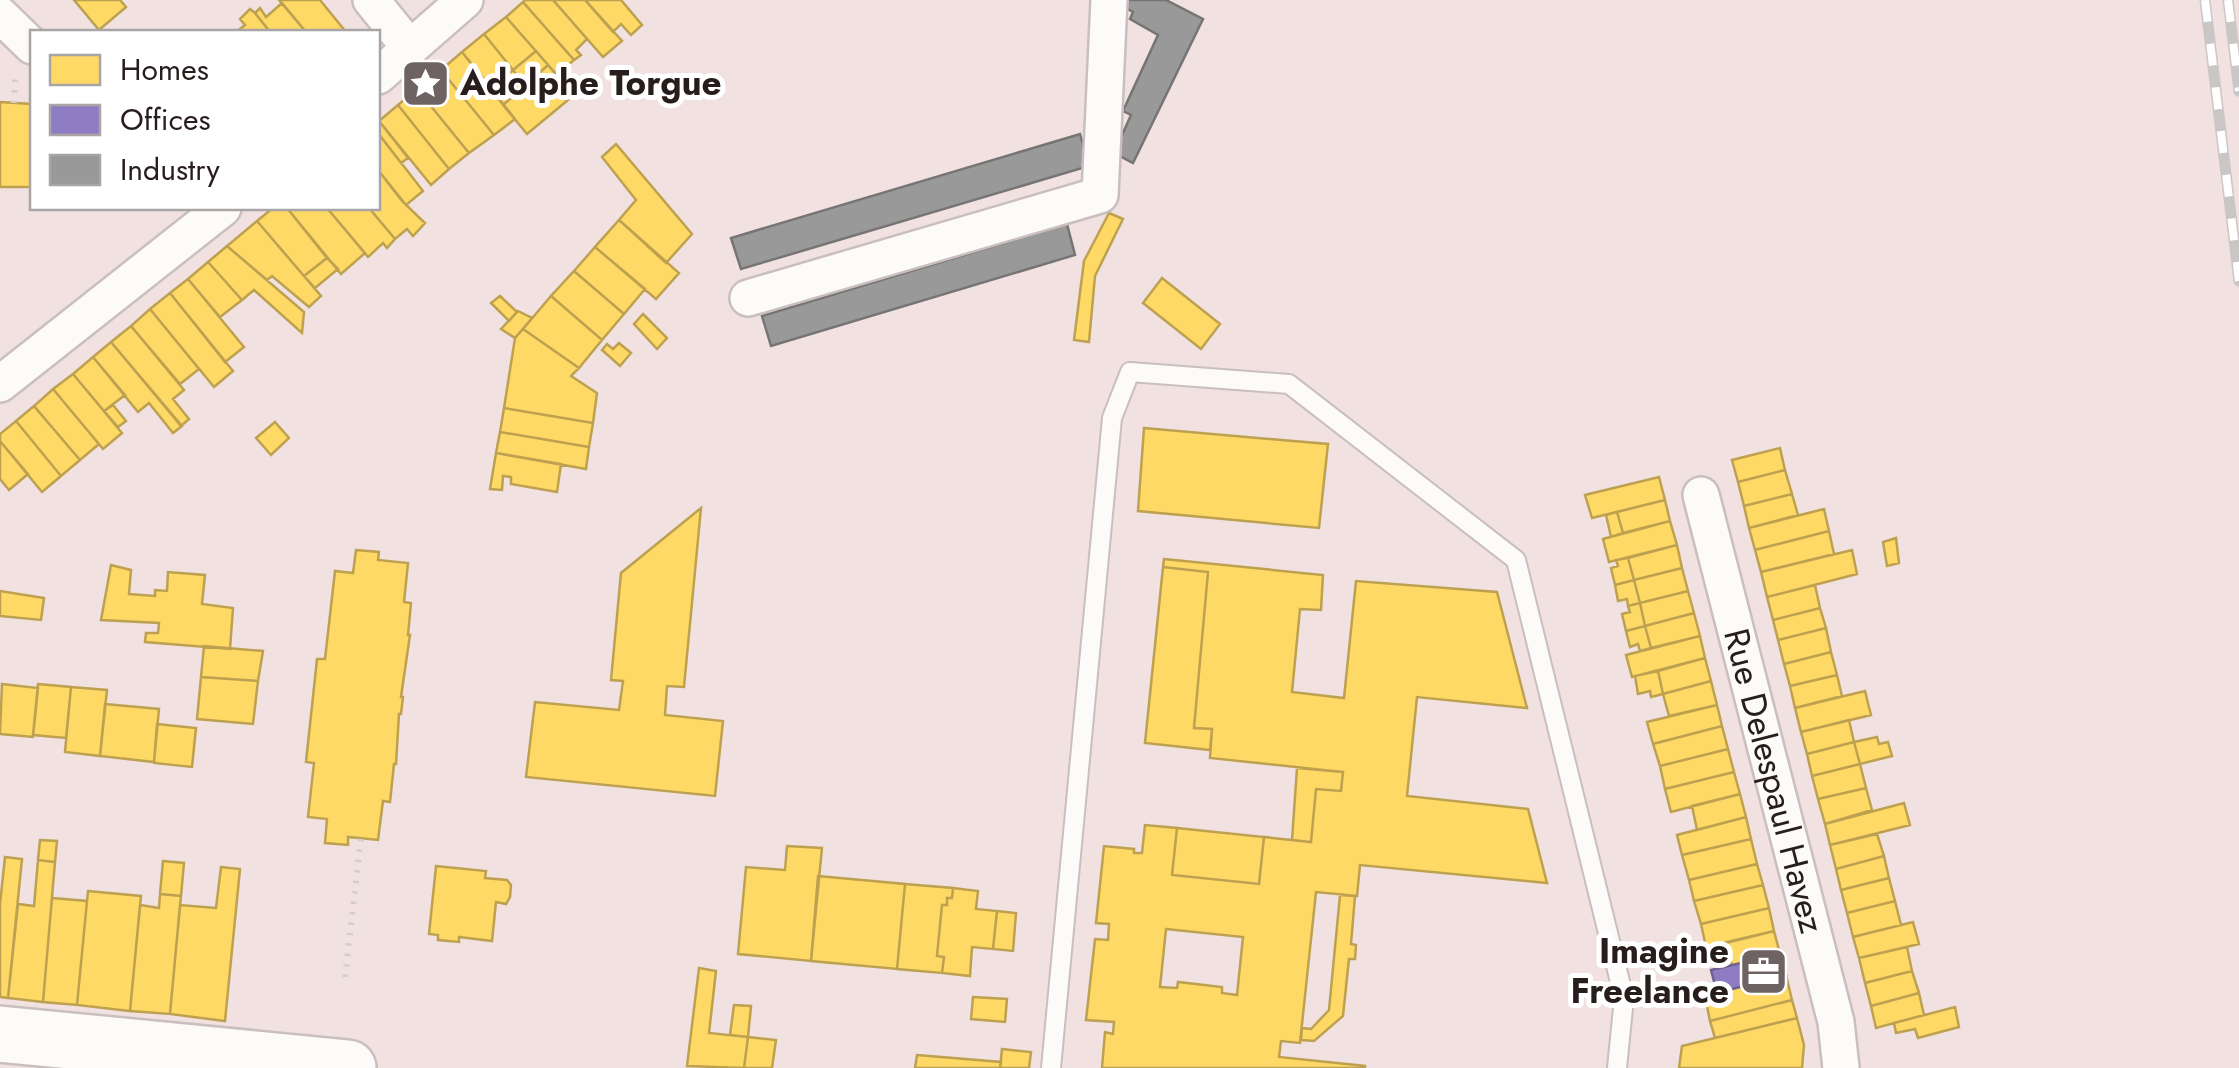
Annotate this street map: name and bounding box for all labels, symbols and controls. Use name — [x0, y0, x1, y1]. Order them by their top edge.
legend — [30, 30, 380, 210]
text: Homes — [120, 48, 209, 91]
place icon: Adolphe Torgue — [399, 57, 451, 109]
place label: Adolphe Torgue — [459, 58, 722, 108]
text: Offices — [120, 98, 211, 141]
text: Industry — [120, 148, 220, 191]
street label: Rue Delespaul Havez — [1711, 623, 1837, 938]
place label: Imagine Freelance — [1571, 926, 1729, 1016]
office icon: Imagine Freelance — [1738, 945, 1790, 997]

